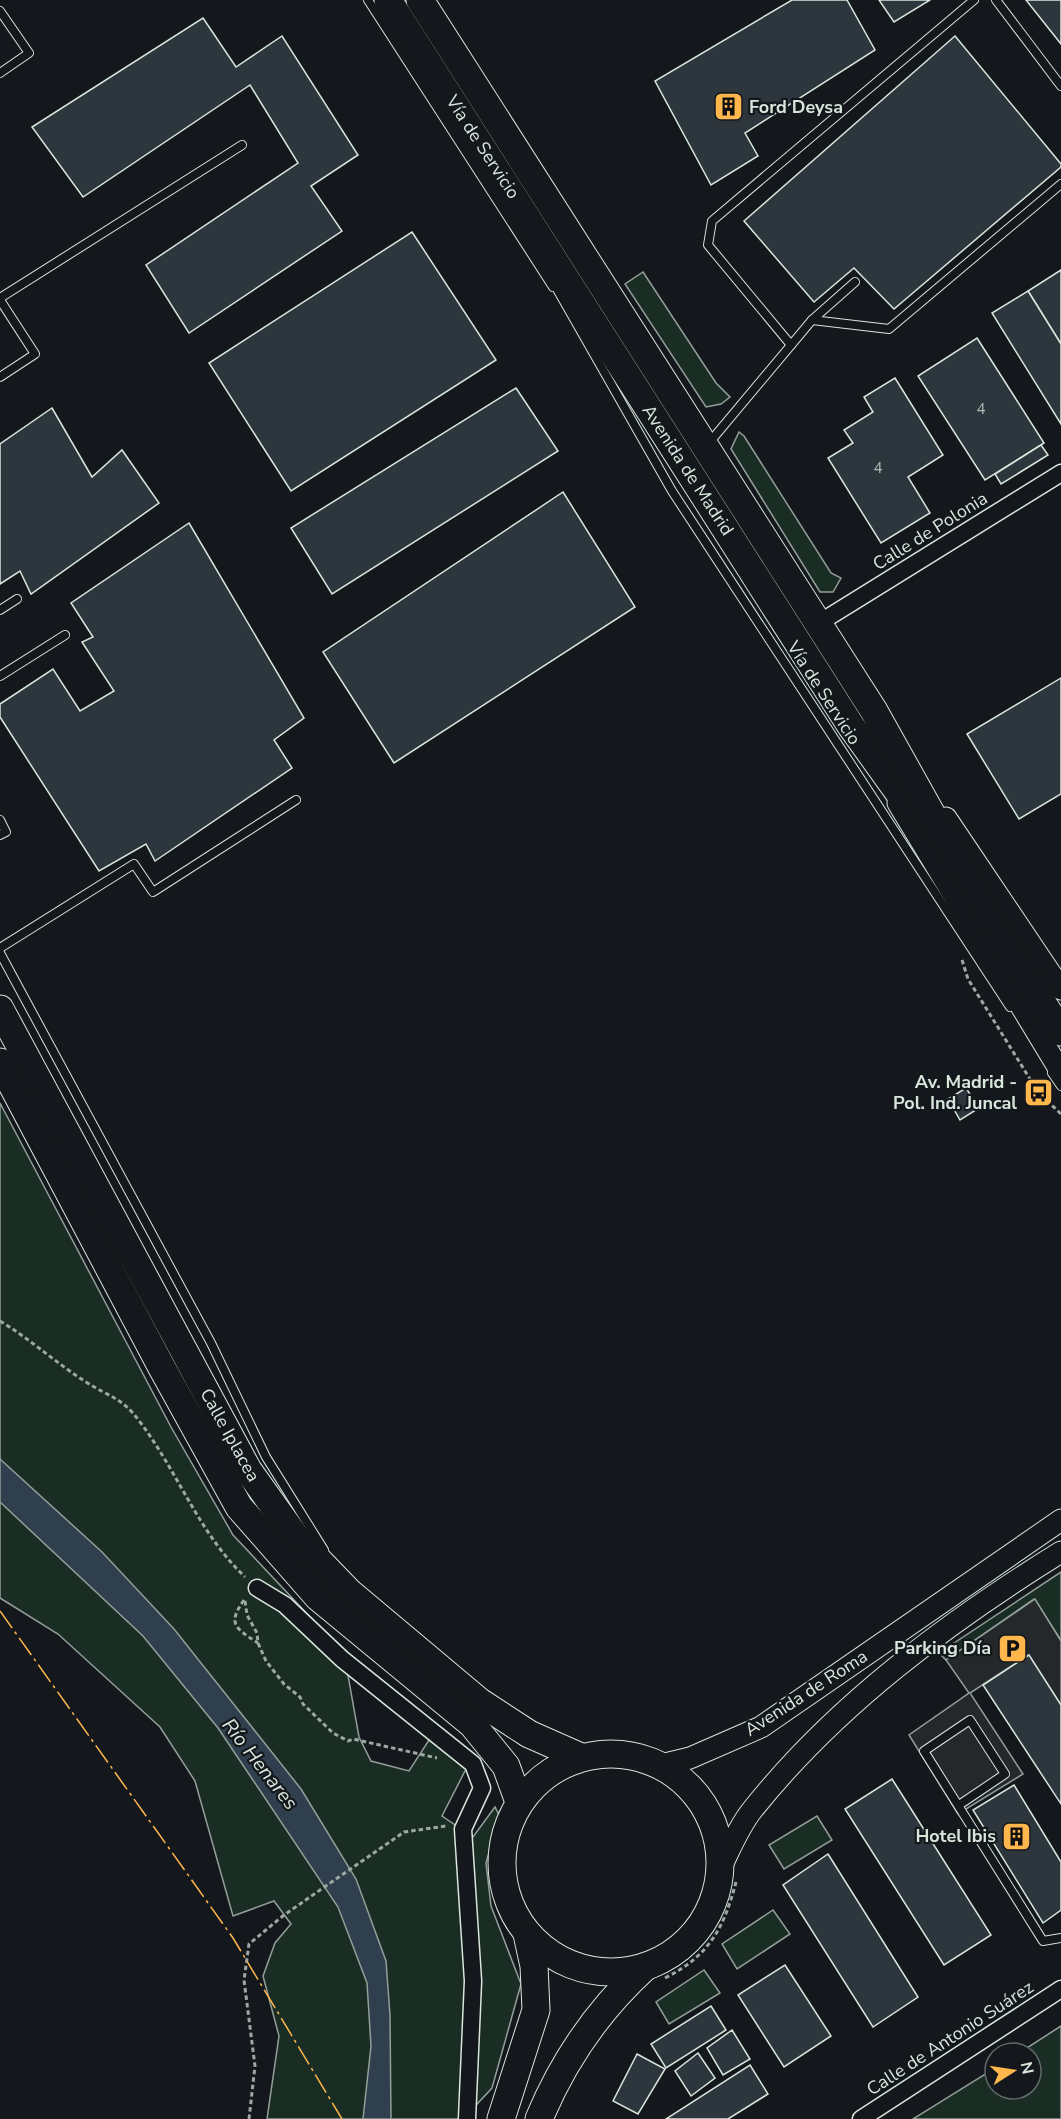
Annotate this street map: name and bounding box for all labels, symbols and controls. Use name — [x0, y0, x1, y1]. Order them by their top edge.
street label: Vía de Servicio — [440, 90, 525, 203]
building icon: Ford Deysa — [712, 91, 744, 123]
place label: Ford Deysa — [749, 95, 843, 119]
house number: 4 — [976, 399, 986, 419]
street label: Avenida de Madrid — [637, 400, 739, 540]
house number: 4 — [873, 458, 883, 478]
street label: Calle de Polonia — [868, 486, 992, 576]
street label: Vía de Servicio — [781, 636, 866, 749]
place label: Av. Madrid - Pol. Ind. Juncal — [893, 1070, 1017, 1115]
bus stop icon: Av. Madrid - Pol. Ind. Juncal — [1022, 1076, 1054, 1108]
street label: Calle Iplacea — [194, 1384, 266, 1486]
parking icon: Parking Día — [996, 1632, 1028, 1664]
place label: Parking Día — [894, 1636, 991, 1660]
street label: Avenida de Roma — [740, 1644, 872, 1742]
water label: Río Henares — [216, 1713, 304, 1815]
building icon: Hotel Ibis — [1001, 1820, 1033, 1852]
place label: Hotel Ibis — [915, 1824, 996, 1848]
street label: Calle de Antonio Suárez — [862, 1975, 1038, 2101]
north arrow — [983, 2041, 1043, 2101]
text: N — [1015, 2060, 1039, 2076]

